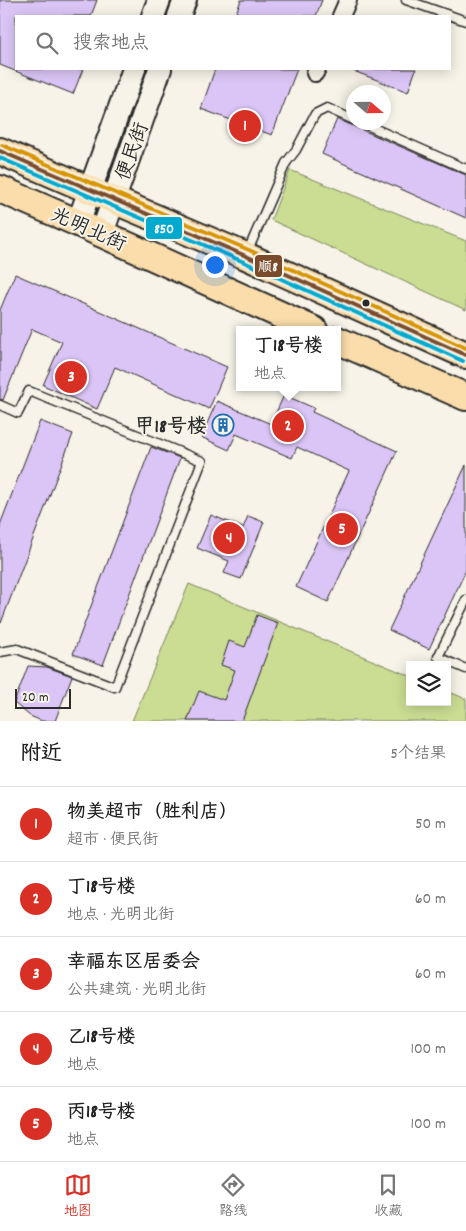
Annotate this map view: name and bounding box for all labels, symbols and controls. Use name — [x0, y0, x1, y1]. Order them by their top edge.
search box — [15, 15, 451, 70]
icon: search — [33, 29, 61, 57]
text: 搜索地点 — [73, 31, 149, 58]
north arrow — [346, 85, 391, 130]
pin: 1 — [229, 107, 261, 145]
street label: 便民街 — [110, 119, 157, 185]
street label: 光明北街 — [46, 202, 130, 260]
line badge: 850 — [145, 216, 183, 240]
text: 850 — [154, 220, 174, 240]
your location — [202, 252, 228, 278]
line badge: 顺8 — [254, 254, 283, 278]
text: 顺8 — [258, 258, 278, 278]
unlabelled marker — [361, 298, 371, 308]
popup — [236, 326, 341, 391]
text: 丁18号楼 — [254, 334, 323, 361]
pin: 3 — [55, 358, 87, 396]
text: 地点 — [254, 363, 286, 386]
pin: 2 — [272, 407, 304, 445]
building icon: 甲18号楼 — [211, 413, 235, 437]
place label: 甲18号楼 — [135, 414, 207, 442]
pin: 5 — [326, 510, 358, 548]
pin: 4 — [213, 519, 245, 557]
map controls — [406, 661, 451, 706]
button: layers — [406, 661, 451, 706]
scale bar — [15, 686, 71, 709]
text: 20 m — [22, 688, 49, 708]
text: 附近 — [20, 740, 62, 770]
text: 5个结果 — [391, 743, 446, 766]
text: 物美超市（胜利店） — [67, 800, 238, 827]
text: 1 — [34, 813, 38, 836]
text: 50 m — [415, 813, 446, 836]
text: 超市 · 便民街 — [67, 829, 158, 852]
text: 丁18号楼 — [67, 875, 136, 902]
text: 2 — [33, 888, 40, 911]
text: 60 m — [415, 888, 446, 911]
text: 地点 · 光明北街 — [67, 904, 174, 927]
text: 幸福东区居委会 — [67, 950, 200, 977]
text: 3 — [32, 963, 40, 986]
text: 60 m — [415, 963, 446, 986]
text: 公共建筑 · 光明北街 — [67, 979, 206, 1002]
text: 乙18号楼 — [67, 1025, 136, 1052]
text: 4 — [33, 1038, 39, 1061]
text: 100 m — [410, 1038, 446, 1061]
text: 地点 — [67, 1054, 99, 1077]
text: 丙18号楼 — [67, 1100, 136, 1127]
text: 5 — [32, 1113, 40, 1136]
text: 100 m — [410, 1113, 446, 1136]
text: 地点 — [67, 1129, 99, 1152]
tab: 地图 — [64, 1171, 92, 1222]
tab: 路线 — [219, 1171, 247, 1222]
tab: 收藏 — [374, 1171, 402, 1222]

